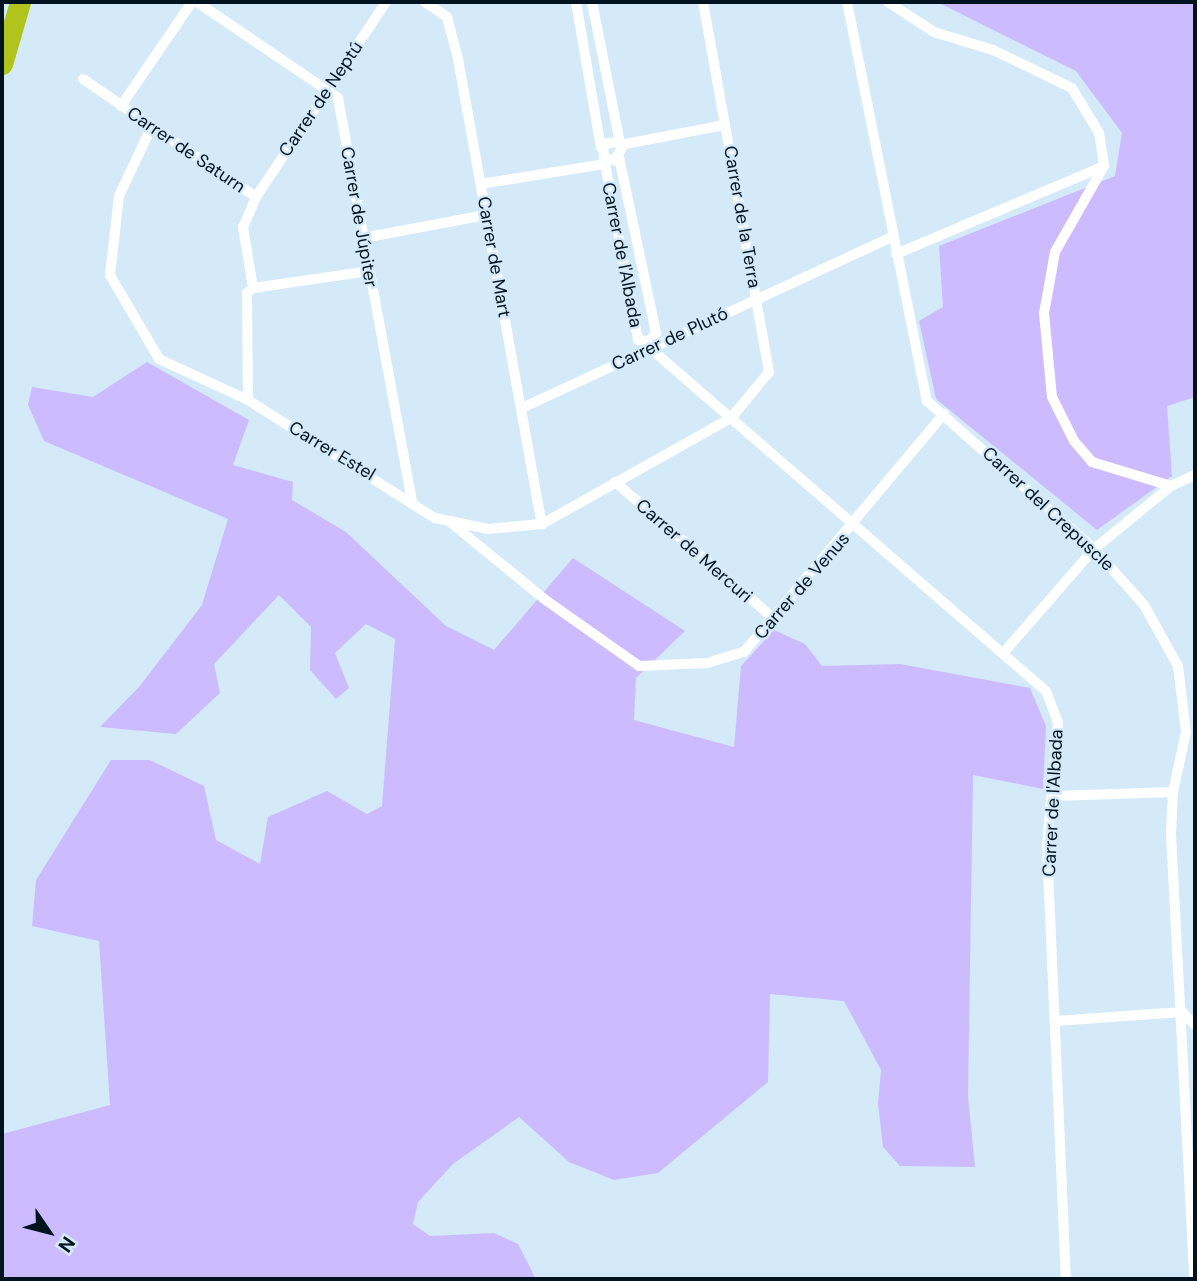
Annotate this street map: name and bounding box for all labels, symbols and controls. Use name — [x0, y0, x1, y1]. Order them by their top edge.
street label: Carrer de Neptú — [274, 37, 368, 161]
street label: Carrer de Saturn — [123, 102, 249, 198]
street label: Carrer de la Terra — [719, 144, 765, 290]
street label: Carrer de Júpiter — [336, 145, 382, 289]
street label: Carrer de l'Albada — [597, 181, 647, 329]
street label: Carrer de Mart — [473, 195, 515, 319]
street label: Carrer de Plutó — [608, 303, 732, 375]
street label: Carrer Estel — [285, 417, 379, 485]
street label: Carrer del Crepuscle — [978, 442, 1118, 576]
street label: Carrer de Mercuri — [631, 495, 757, 607]
street label: Carrer de Venus — [750, 528, 854, 644]
street label: Carrer de l'Albada — [1038, 729, 1068, 877]
north arrow — [14, 1197, 84, 1267]
text: N — [52, 1231, 81, 1257]

